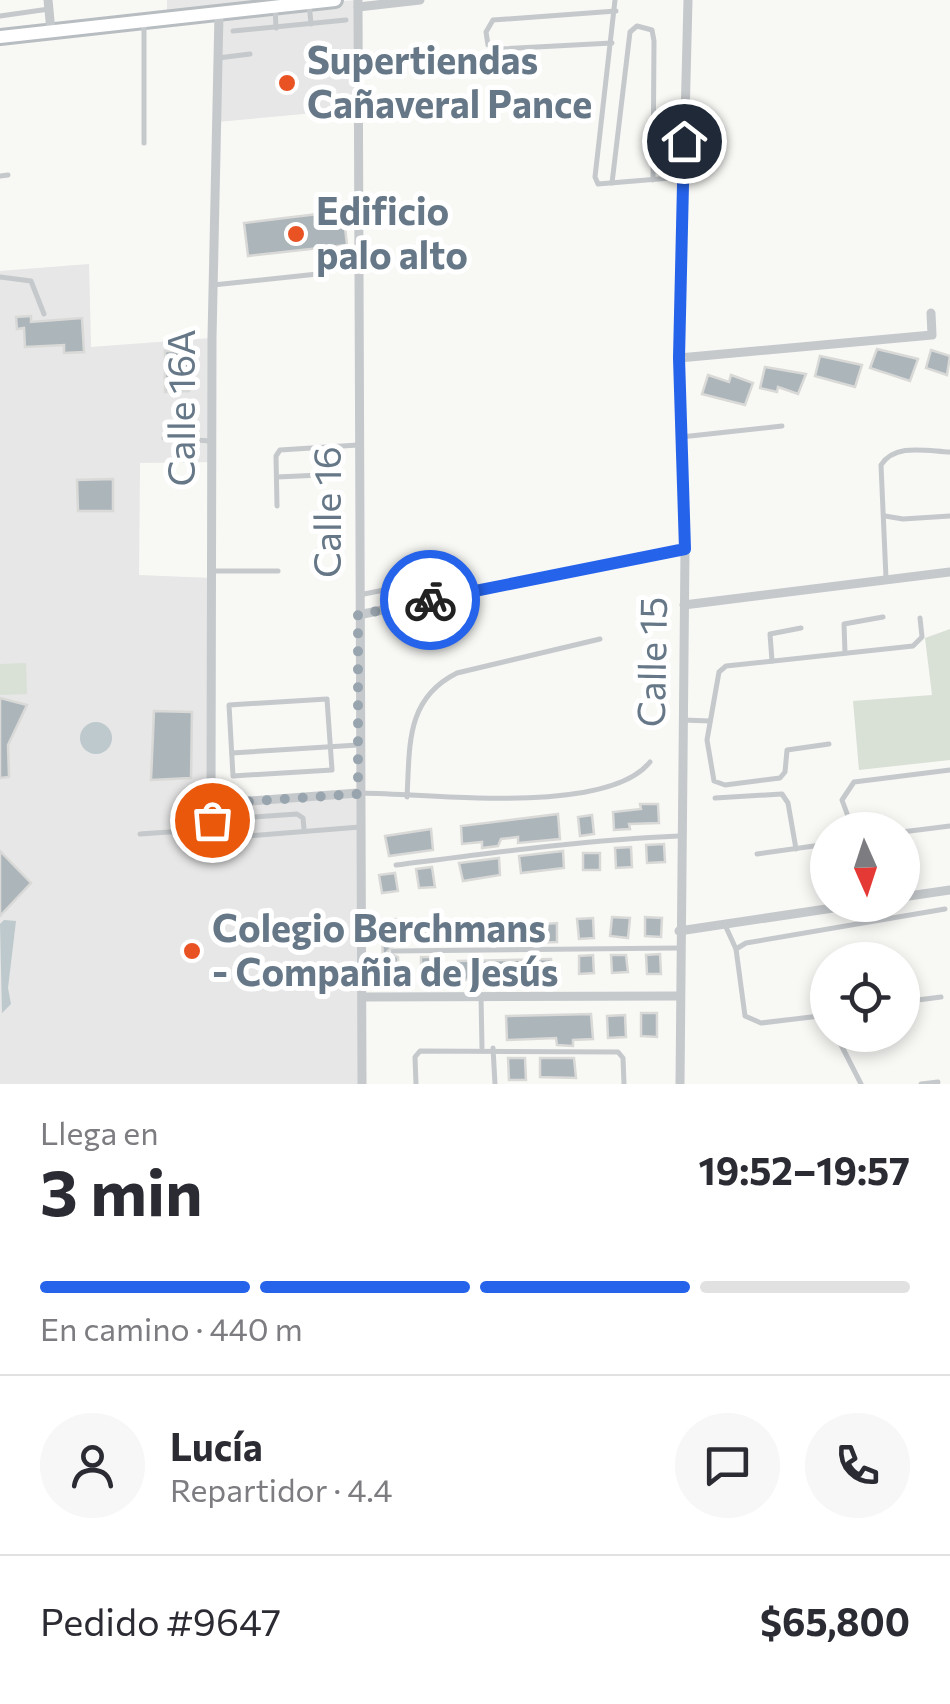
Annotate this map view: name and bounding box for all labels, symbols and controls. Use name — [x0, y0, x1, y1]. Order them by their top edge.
place label: Supertiendas Cañaveral Pance — [307, 35, 592, 126]
marker: Supertiendas Cañaveral Pance — [276, 72, 298, 94]
pin — [642, 99, 727, 184]
icon: home — [657, 114, 712, 169]
place label: Edificio palo alto — [316, 186, 468, 277]
marker: Edificio palo alto — [285, 223, 307, 245]
street label: Calle 16A — [156, 329, 203, 487]
street label: Calle 16 — [302, 446, 349, 578]
courier — [380, 550, 480, 650]
icon: bike — [403, 573, 458, 628]
street label: Calle 15 — [626, 596, 675, 728]
pin — [170, 778, 255, 863]
icon: bag — [185, 793, 240, 848]
north arrow — [810, 812, 920, 922]
map controls — [810, 812, 920, 1052]
place label: Colegio Berchmans - Compañia de Jesús — [212, 903, 558, 994]
marker: Colegio Berchmans - Compañia de Jesús — [181, 940, 203, 962]
button: locate — [810, 942, 920, 1052]
text: Llega en — [40, 1112, 159, 1152]
text: 19:52–19:57 — [698, 1146, 910, 1193]
text: 3 min — [40, 1150, 203, 1229]
text: En camino · 440 m — [40, 1308, 303, 1348]
button: person — [40, 1413, 145, 1518]
button: chat — [675, 1413, 780, 1518]
button: phone — [805, 1413, 910, 1518]
text: Lucía — [170, 1422, 263, 1469]
text: Repartidor · 4.4 — [170, 1469, 393, 1509]
text: Pedido #9647 — [40, 1597, 281, 1644]
text: $65,800 — [760, 1597, 910, 1644]

